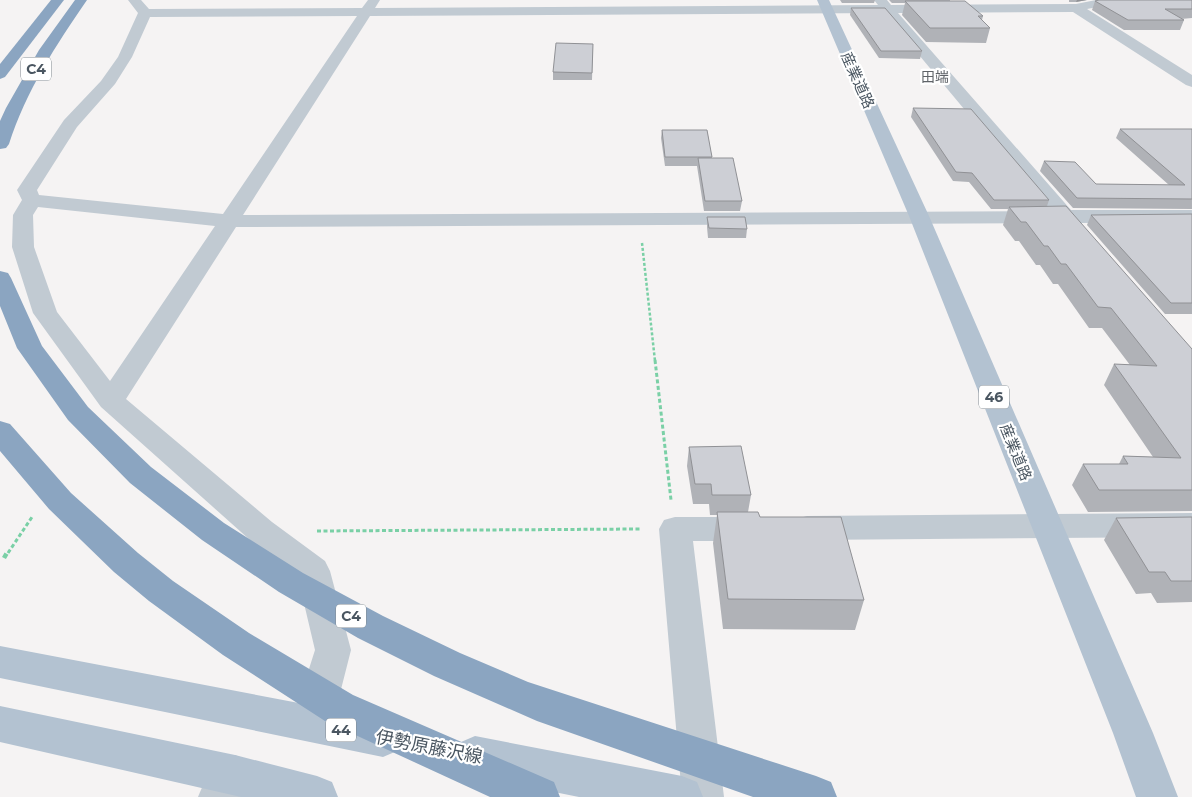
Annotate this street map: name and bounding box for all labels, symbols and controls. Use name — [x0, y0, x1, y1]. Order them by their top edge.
street label: 産業道路 — [837, 49, 879, 111]
road number: C4 — [21, 58, 51, 80]
district label: 田端 — [921, 68, 949, 86]
road number: 46 — [979, 386, 1009, 408]
street label: 産業道路 — [996, 421, 1036, 483]
road number: C4 — [336, 604, 366, 628]
road number: 44 — [326, 718, 356, 742]
street label: 伊勢原藤沢線 — [374, 726, 484, 768]

